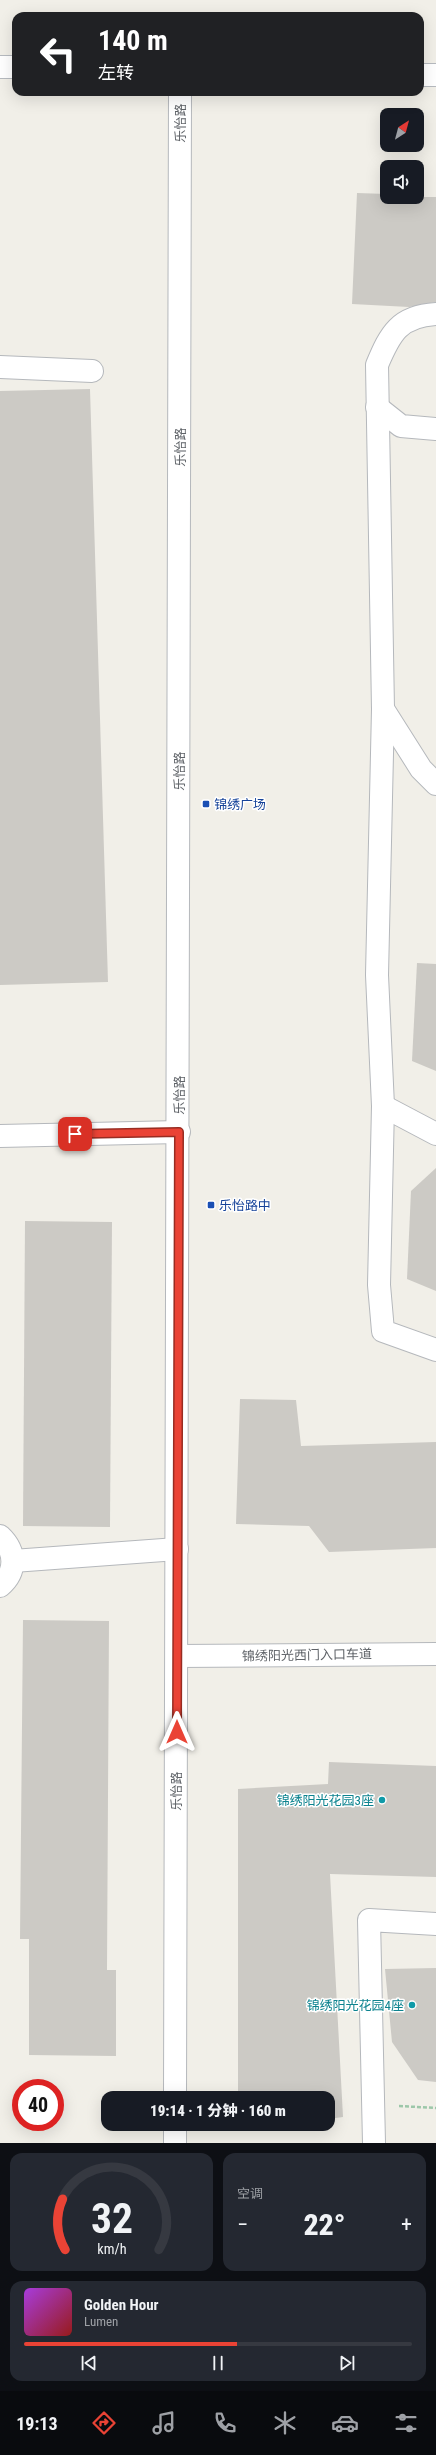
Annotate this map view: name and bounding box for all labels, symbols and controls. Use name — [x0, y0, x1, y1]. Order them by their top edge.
text: 140 m — [98, 24, 168, 57]
icon: left — [32, 28, 84, 80]
text: 左转 — [98, 62, 134, 83]
street label: 乐怡路 — [173, 103, 188, 143]
north arrow — [380, 108, 424, 152]
map controls — [380, 108, 424, 204]
button: sound — [380, 160, 424, 204]
street label: 乐怡路 — [173, 427, 188, 467]
street label: 乐怡路 — [172, 751, 187, 791]
place label: 锦绣广场 — [214, 797, 266, 812]
marker: 锦绣广场 — [201, 799, 211, 809]
street label: 乐怡路 — [172, 1075, 187, 1115]
pin — [58, 1117, 92, 1151]
icon: arrive — [64, 1123, 86, 1145]
place label: 乐怡路中 — [219, 1198, 271, 1213]
marker: 乐怡路中 — [206, 1200, 216, 1210]
street label: 锦绣阳光西门入口车道 — [242, 1646, 372, 1664]
position arrow — [156, 1711, 198, 1753]
street label: 乐怡路 — [169, 1771, 184, 1811]
place label: 锦绣阳光花园3座 — [277, 1793, 374, 1808]
marker: 锦绣阳光花园3座 — [377, 1795, 387, 1805]
place label: 锦绣阳光花园4座 — [307, 1998, 404, 2013]
marker: 锦绣阳光花园4座 — [407, 2000, 417, 2010]
speed limit sign: 40 — [12, 2079, 64, 2131]
text: 19:14 · 1 分钟 · 160 m — [150, 2102, 286, 2120]
text: 空调 — [237, 2186, 263, 2201]
text: 32 — [90, 2194, 133, 2243]
text: 22° — [303, 2207, 346, 2242]
text: − — [237, 2212, 248, 2237]
text: + — [401, 2212, 412, 2237]
text: km/h — [97, 2241, 126, 2257]
text: Golden Hour — [84, 2296, 159, 2314]
text: Lumen — [84, 2314, 118, 2329]
icon: previous — [78, 2352, 100, 2374]
icon: pause — [207, 2352, 229, 2374]
icon: next — [336, 2352, 358, 2374]
icon: directions — [90, 2409, 118, 2437]
icon: music — [150, 2409, 178, 2437]
icon: phone — [211, 2409, 239, 2437]
icon: climate — [271, 2409, 299, 2437]
icon: car — [331, 2409, 359, 2437]
icon: filters — [392, 2409, 420, 2437]
text: 19:13 — [16, 2413, 58, 2434]

